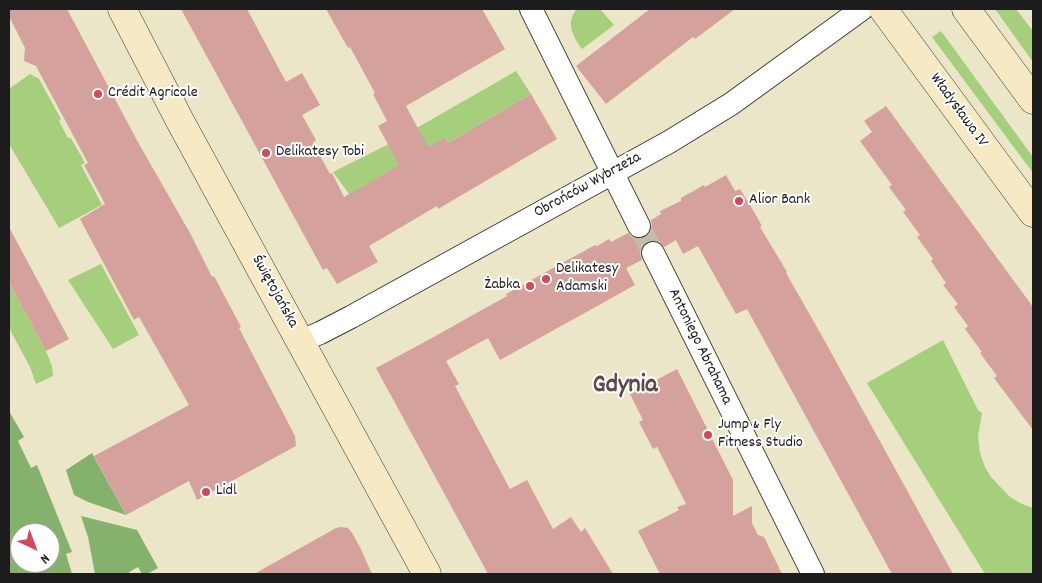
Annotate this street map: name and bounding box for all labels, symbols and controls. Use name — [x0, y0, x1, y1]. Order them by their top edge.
street label: Władysława IV — [925, 70, 991, 152]
place label: Crédit Agricole — [108, 84, 198, 104]
marker: Crédit Agricole — [92, 88, 104, 100]
place label: Delikatesy Tobi — [276, 143, 364, 163]
marker: Delikatesy Tobi — [260, 147, 272, 159]
street label: Obrońców Wybrzeża — [531, 149, 645, 223]
place label: Alior Bank — [749, 191, 810, 211]
marker: Alior Bank — [733, 195, 745, 207]
street label: Świętojańska — [246, 252, 302, 332]
place label: Delikatesy Adamski — [556, 260, 618, 298]
marker: Delikatesy Adamski — [540, 273, 552, 285]
place label: Żabka — [484, 276, 520, 296]
marker: Żabka — [524, 280, 536, 292]
street label: Antoniego Abrahama — [663, 286, 735, 408]
district label: Gdynia — [593, 371, 657, 403]
place label: Jump & Fly Fitness Studio — [718, 416, 803, 454]
marker: Jump & Fly Fitness Studio — [702, 429, 714, 441]
place label: Lidl — [216, 482, 237, 502]
marker: Lidl — [200, 486, 212, 498]
north arrow — [10, 523, 60, 573]
text: N — [35, 549, 54, 568]

